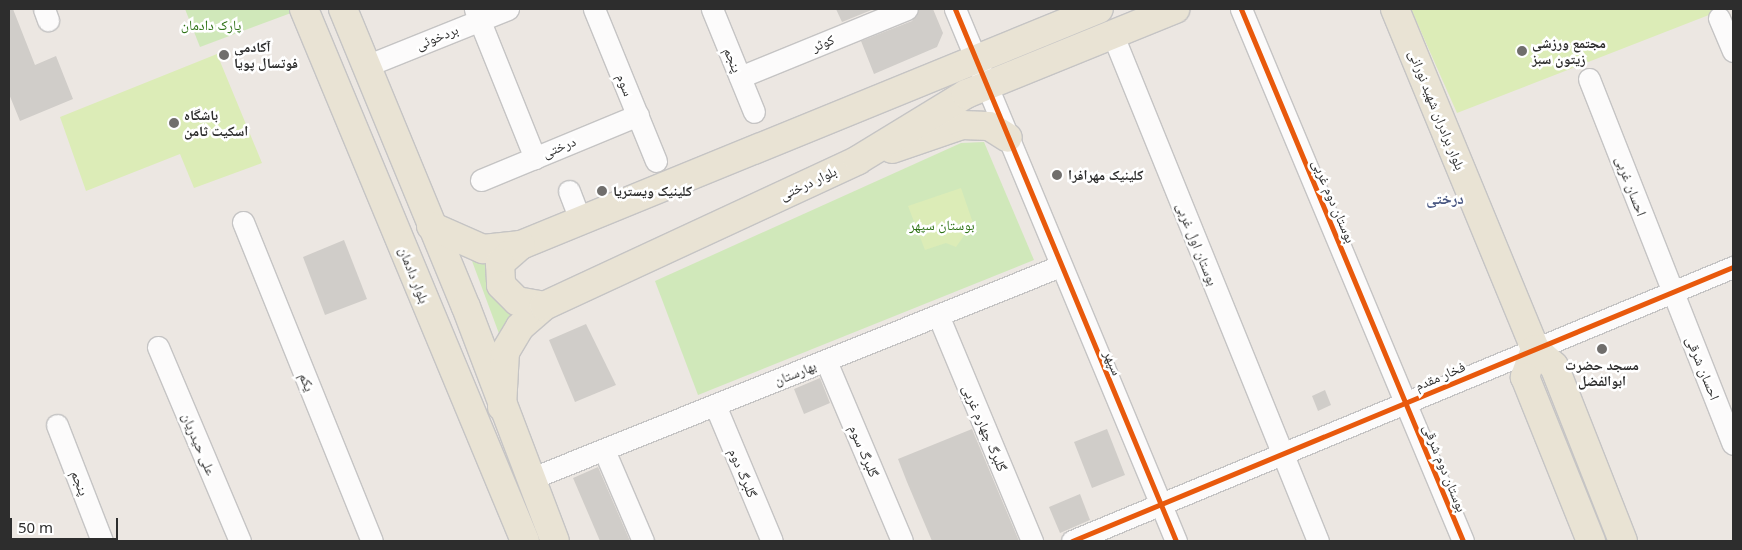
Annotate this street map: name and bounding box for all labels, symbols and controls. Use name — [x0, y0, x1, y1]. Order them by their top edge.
park label: پارک دادمان — [181, 17, 241, 33]
street label: بردخوئی — [413, 21, 461, 53]
street label: کوثر — [809, 31, 837, 55]
place label: مجتمع ورزشی زیتون سبز — [1532, 35, 1606, 68]
place label: آکادمی فوتسال پویا — [234, 39, 298, 72]
street label: پنجم — [720, 45, 746, 75]
marker: مجتمع ورزشی زیتون سبز — [1516, 45, 1528, 57]
street label: بلوار برادران شهید نورانی — [1405, 48, 1469, 172]
marker: آکادمی فوتسال پویا — [218, 49, 230, 61]
street label: سوم — [613, 71, 637, 99]
place label: باشگاه اسکیت ثامن — [184, 107, 248, 140]
marker: باشگاه اسکیت ثامن — [168, 117, 180, 129]
street label: درختی — [540, 133, 578, 161]
street label: احسان غربی — [1612, 154, 1650, 218]
street label: بوستان دوم غربی — [1309, 157, 1359, 245]
street label: بلوار درختی — [777, 163, 839, 203]
place label: کلینیک مهرافرا — [1068, 167, 1143, 183]
marker: کلینیک مهرافرا — [1050, 168, 1064, 182]
place label: کلینیک ویستریا — [613, 183, 692, 199]
marker: کلینیک ویستریا — [595, 184, 609, 198]
district label: درختی — [1426, 190, 1464, 208]
street label: بوستان اول غربی — [1173, 200, 1221, 288]
park label: بوستان سپهر — [909, 217, 975, 233]
street label: بلوار دادمان — [395, 244, 433, 306]
street label: احسان شرقی — [1683, 334, 1723, 402]
marker: مسجد حضرت ابوالفضل — [1596, 343, 1608, 355]
street label: سپهر — [1100, 348, 1126, 378]
street label: بهارستان — [771, 357, 819, 389]
place label: مسجد حضرت ابوالفضل — [1565, 357, 1639, 390]
street label: فخار مقدم — [1412, 358, 1468, 394]
street label: یکم — [296, 370, 318, 394]
street label: گلبرگ چهارم غربی — [959, 382, 1011, 474]
street label: علی حیدریان — [178, 410, 220, 478]
street label: گلبرگ سوم — [845, 422, 883, 480]
street label: بوستان دوم شرقی — [1420, 422, 1470, 514]
street label: گلبرگ دوم — [725, 446, 761, 500]
street label: پنجم — [68, 468, 92, 498]
scale bar — [12, 508, 120, 540]
text: 50 m — [18, 517, 53, 537]

